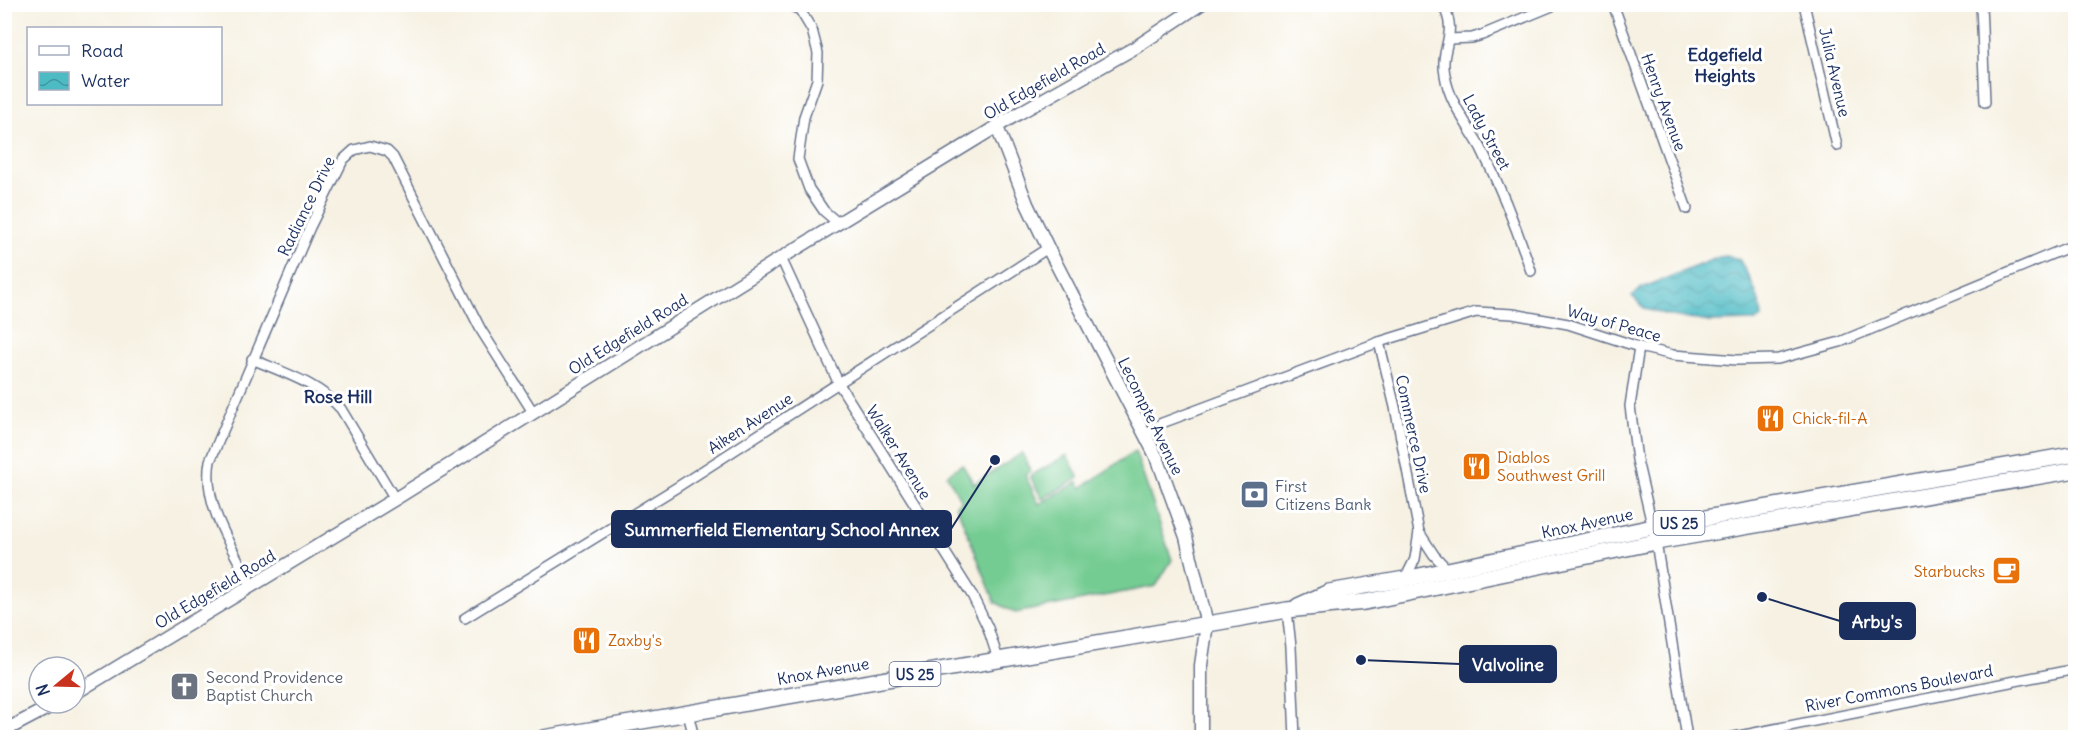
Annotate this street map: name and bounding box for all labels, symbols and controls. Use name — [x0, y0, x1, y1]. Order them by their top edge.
street label: Julia Avenue — [1815, 25, 1855, 119]
legend — [27, 27, 222, 105]
street label: Old Edgefield Road — [980, 38, 1108, 124]
text: Road — [81, 39, 124, 62]
district label: Edgefield Heights — [1688, 43, 1763, 87]
street label: Henry Avenue — [1637, 51, 1691, 153]
text: Water — [81, 69, 131, 92]
street label: Lady Street — [1459, 91, 1516, 174]
street label: Radiance Drive — [273, 153, 339, 259]
street label: Old Edgefield Road — [565, 289, 691, 379]
street label: Way of Peace — [1565, 300, 1663, 346]
street label: Lecompte Avenue — [1114, 354, 1188, 478]
street label: Commerce Drive — [1392, 373, 1436, 495]
district label: Rose Hill — [304, 385, 372, 408]
street label: Aiken Avenue — [704, 388, 796, 458]
street label: Walker Avenue — [862, 401, 936, 503]
restaurant icon: Chick-fil-A — [1755, 402, 1787, 434]
place label: Chick-fil-A — [1792, 408, 1867, 428]
place label: Diablos Southwest Grill — [1497, 447, 1605, 485]
restaurant icon: Diablos Southwest Grill — [1460, 450, 1492, 482]
place label: First Citizens Bank — [1275, 476, 1371, 514]
bank icon: First Citizens Bank — [1238, 479, 1270, 511]
street label: Knox Avenue — [1539, 504, 1635, 542]
callout: Summerfield Elementary School Annex — [612, 511, 951, 547]
road number: US 25 — [1654, 511, 1704, 535]
text: Summerfield Elementary School Annex — [625, 518, 940, 541]
street label: Old Edgefield Road — [151, 545, 279, 633]
cafe icon: Starbucks — [1990, 555, 2022, 587]
place label: Starbucks — [1914, 561, 1985, 581]
callout: Arby's — [1840, 603, 1915, 639]
text: Arby's — [1852, 610, 1902, 633]
restaurant icon: Zaxby's — [571, 624, 603, 656]
place label: Zaxby's — [608, 630, 662, 650]
callout: Valvoline — [1460, 646, 1556, 682]
street label: Knox Avenue — [775, 653, 871, 689]
text: Valvoline — [1472, 653, 1544, 676]
north arrow — [27, 655, 87, 715]
street label: River Commons Boulevard — [1803, 660, 1995, 716]
road number: US 25 — [890, 662, 940, 686]
place label: Second Providence Baptist Church — [206, 667, 343, 705]
church icon: Second Providence Baptist Church — [169, 670, 201, 702]
text: N — [32, 681, 54, 698]

